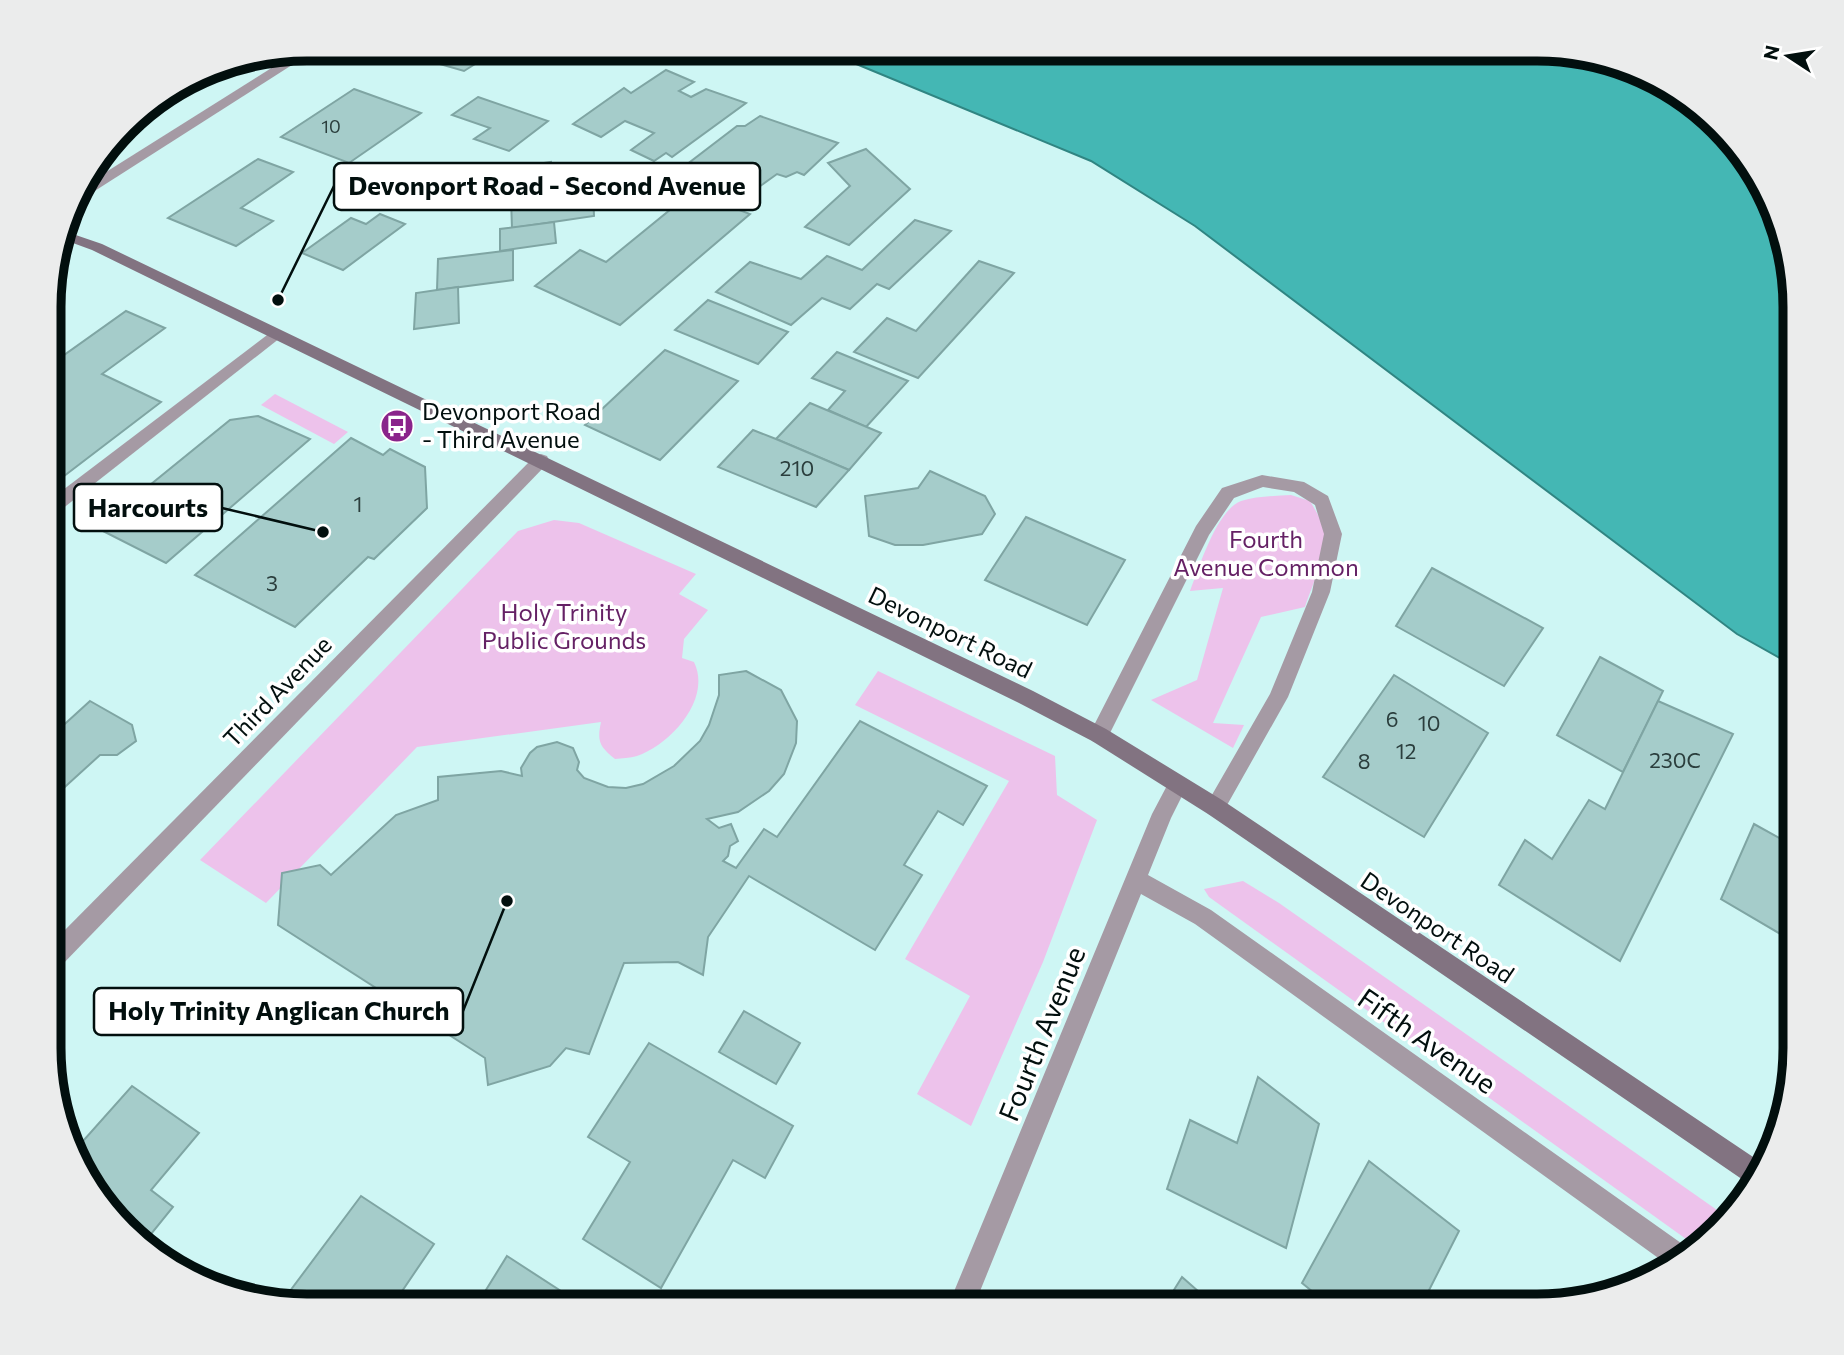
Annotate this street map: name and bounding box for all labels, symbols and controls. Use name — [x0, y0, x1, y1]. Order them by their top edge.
north arrow — [1753, 21, 1823, 91]
text: N — [1758, 43, 1784, 62]
house number: 10 — [321, 115, 341, 137]
callout: Devonport Road - Second Avenue — [334, 163, 760, 210]
text: Devonport Road - Second Avenue — [348, 169, 746, 200]
place label: Devonport Road - Third Avenue — [422, 396, 601, 453]
bus stop icon: Devonport Road - Third Avenue — [378, 407, 416, 445]
house number: 210 — [780, 455, 814, 480]
callout: Harcourts — [74, 484, 222, 531]
text: Harcourts — [88, 491, 208, 522]
house number: 1 — [354, 491, 362, 516]
park label: Fourth Avenue Common — [1173, 524, 1359, 581]
house number: 3 — [266, 570, 278, 595]
street label: Devonport Road — [864, 579, 1037, 684]
park label: Holy Trinity Public Grounds — [482, 597, 646, 654]
street label: Third Avenue — [217, 629, 337, 752]
house number: 6 — [1386, 706, 1398, 731]
house number: 10 — [1418, 710, 1440, 735]
house number: 12 — [1396, 738, 1416, 763]
house number: 230C — [1649, 747, 1701, 772]
house number: 8 — [1358, 748, 1370, 773]
street label: Devonport Road — [1356, 865, 1520, 989]
street label: Fourth Avenue — [991, 941, 1092, 1126]
street label: Fifth Avenue — [1352, 980, 1503, 1100]
callout: Holy Trinity Anglican Church — [94, 988, 463, 1035]
text: Holy Trinity Anglican Church — [108, 994, 450, 1025]

